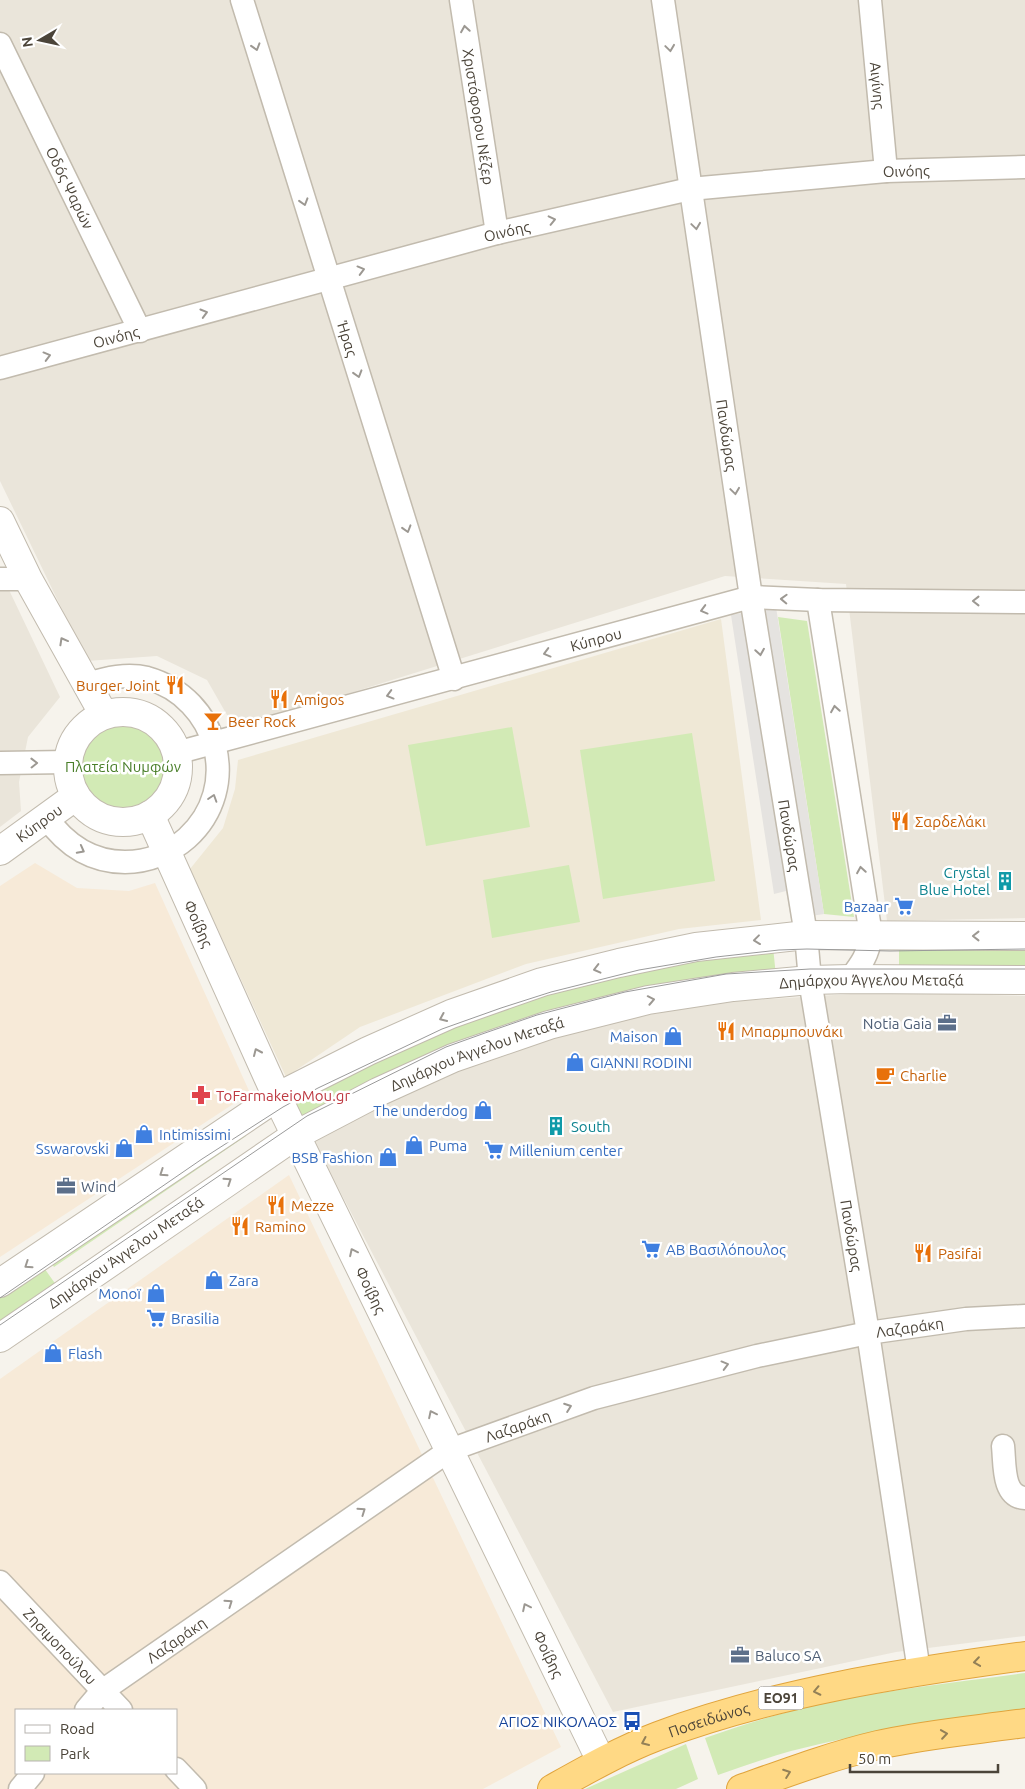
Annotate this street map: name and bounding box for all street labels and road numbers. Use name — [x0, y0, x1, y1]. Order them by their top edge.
street label: Χριστόφορου Νέζερ — [460, 47, 498, 186]
street label: Αιγίνης — [867, 61, 889, 110]
street label: Οδóς Ψαρών — [43, 144, 97, 232]
street label: Οινόης — [883, 161, 930, 180]
street label: Οινόης — [482, 217, 532, 245]
street label: Ήρας — [334, 318, 361, 359]
street label: Οινόης — [91, 322, 141, 351]
street label: Πανδώρας — [713, 398, 741, 473]
street label: Κύπρου — [568, 624, 623, 654]
street label: Πανδώρας — [776, 798, 804, 873]
street label: Κύπρου — [13, 801, 65, 845]
street label: Φοίβης — [181, 897, 217, 950]
street label: Δημάρχου Άγγελου Μεταξά — [778, 970, 964, 991]
street label: Δημάρχου Άγγελου Μεταξά — [387, 1013, 566, 1094]
street label: Δημάρχου Άγγελου Μεταξά — [44, 1193, 206, 1311]
street label: Πανδώρας — [838, 1198, 866, 1273]
street label: Φοίβης — [353, 1264, 390, 1316]
street label: Λαζαράκη — [875, 1314, 945, 1340]
street label: Λαζαράκη — [483, 1406, 553, 1445]
street label: Ζησιμοπούλου — [21, 1604, 100, 1687]
street label: Λαζαράκη — [143, 1613, 209, 1666]
street label: Φοίβης — [530, 1628, 567, 1680]
road number: ΕΟ91 — [758, 1686, 804, 1710]
street label: Ποσειδώνος — [666, 1699, 751, 1740]

